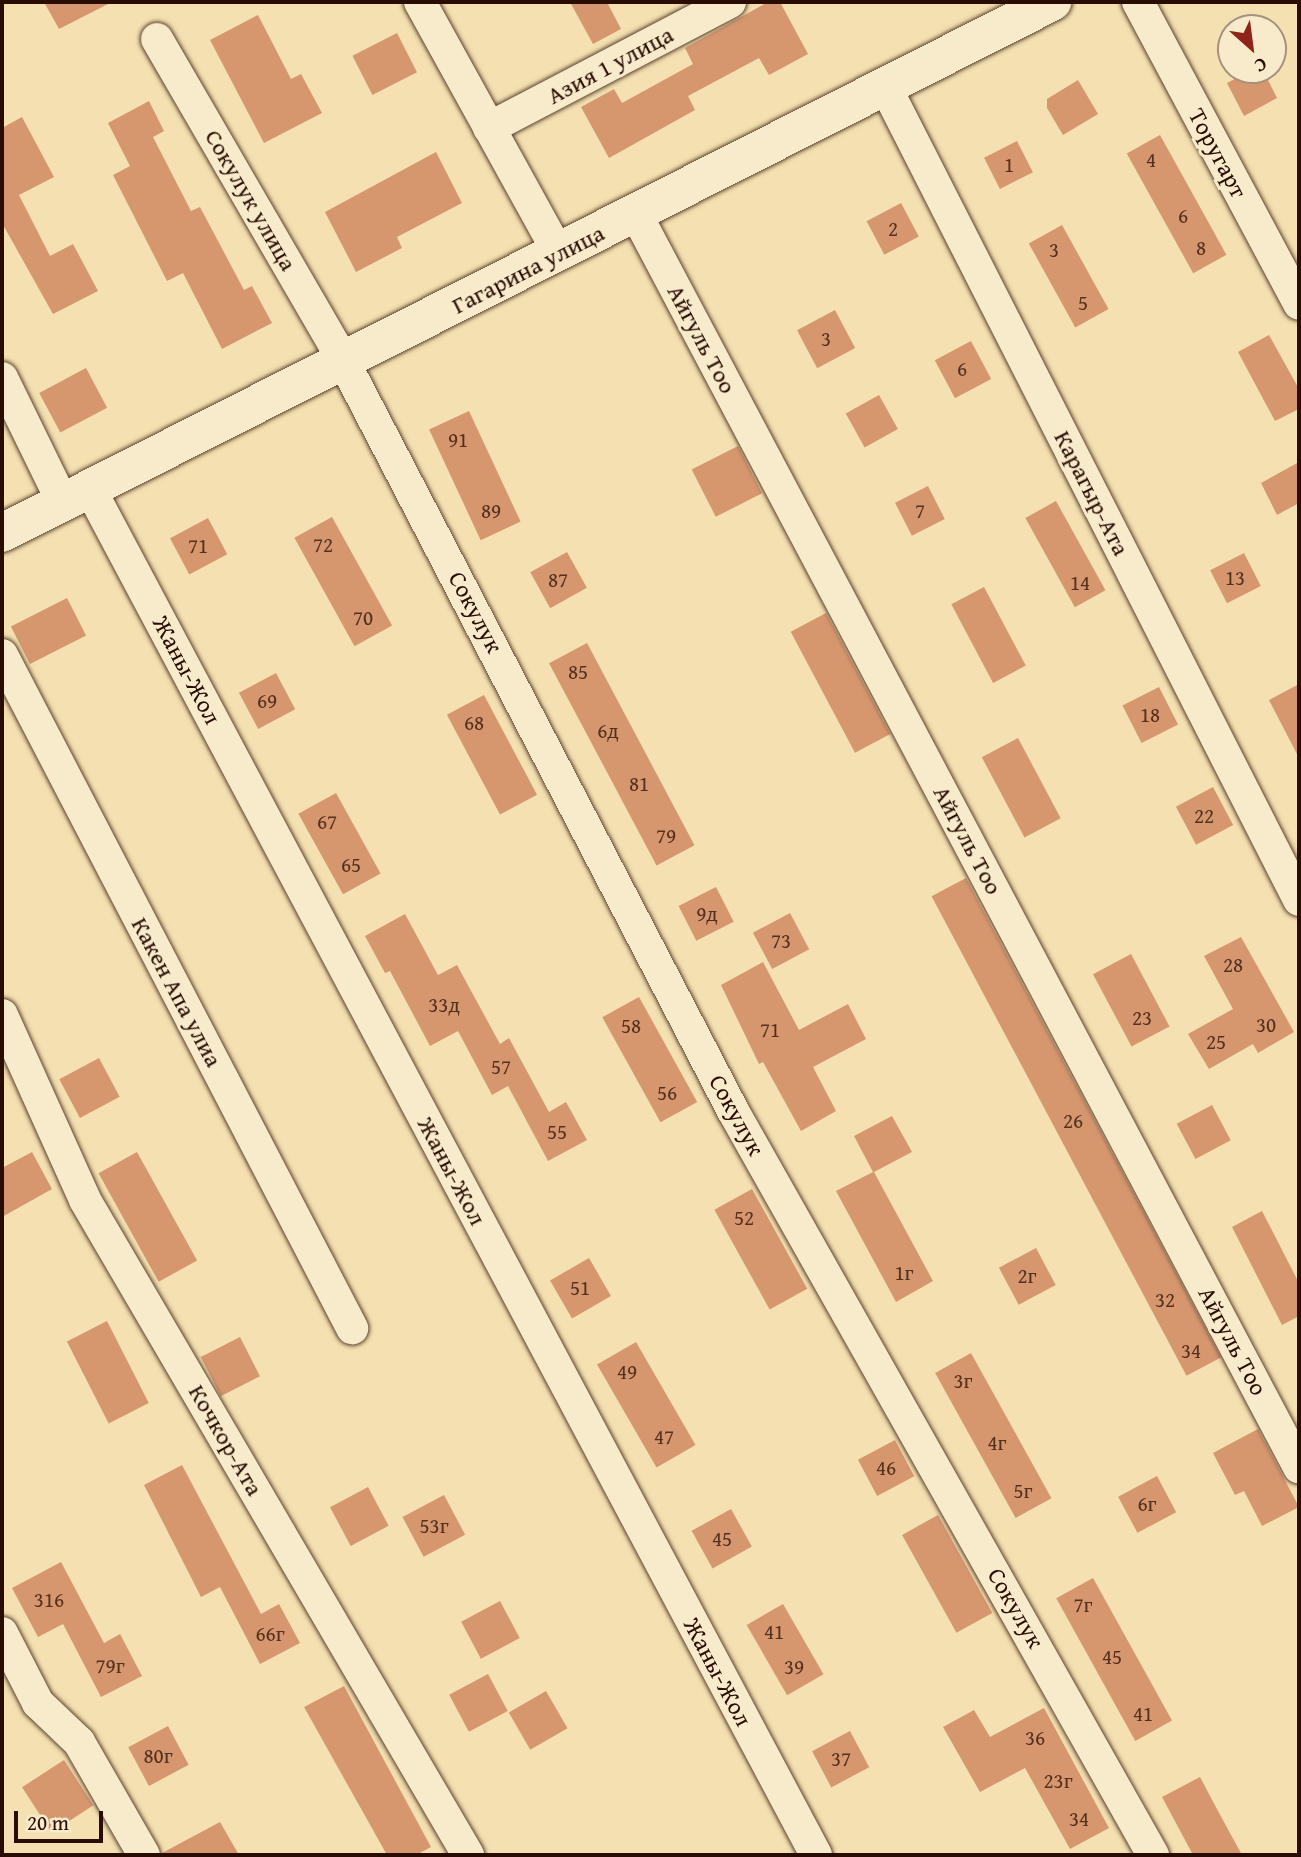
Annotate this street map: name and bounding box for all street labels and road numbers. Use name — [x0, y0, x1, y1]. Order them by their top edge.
street label: Азия 1 улица — [542, 20, 678, 110]
street label: Торугарт — [1183, 103, 1253, 203]
street label: Сокулук улица — [199, 124, 303, 276]
street label: Гагарина улица — [447, 218, 609, 320]
street label: Айгуль Тоо — [661, 280, 743, 398]
street label: Карагыр-Ата — [1048, 426, 1136, 560]
street label: Сокулук — [443, 566, 509, 658]
street label: Жаны-Жол — [146, 611, 228, 729]
street label: Айгуль Тоо — [927, 781, 1009, 899]
street label: Какен Апа улиа — [126, 912, 228, 1072]
street label: Сокулук — [703, 1070, 771, 1160]
street label: Жаны-Жол — [411, 1112, 493, 1230]
street label: Айгуль Тоо — [1192, 1282, 1274, 1400]
street label: Кочкор-Ата — [183, 1379, 269, 1501]
street label: Сокулук — [982, 1563, 1050, 1653]
street label: Жаны-Жол — [677, 1613, 759, 1731]

